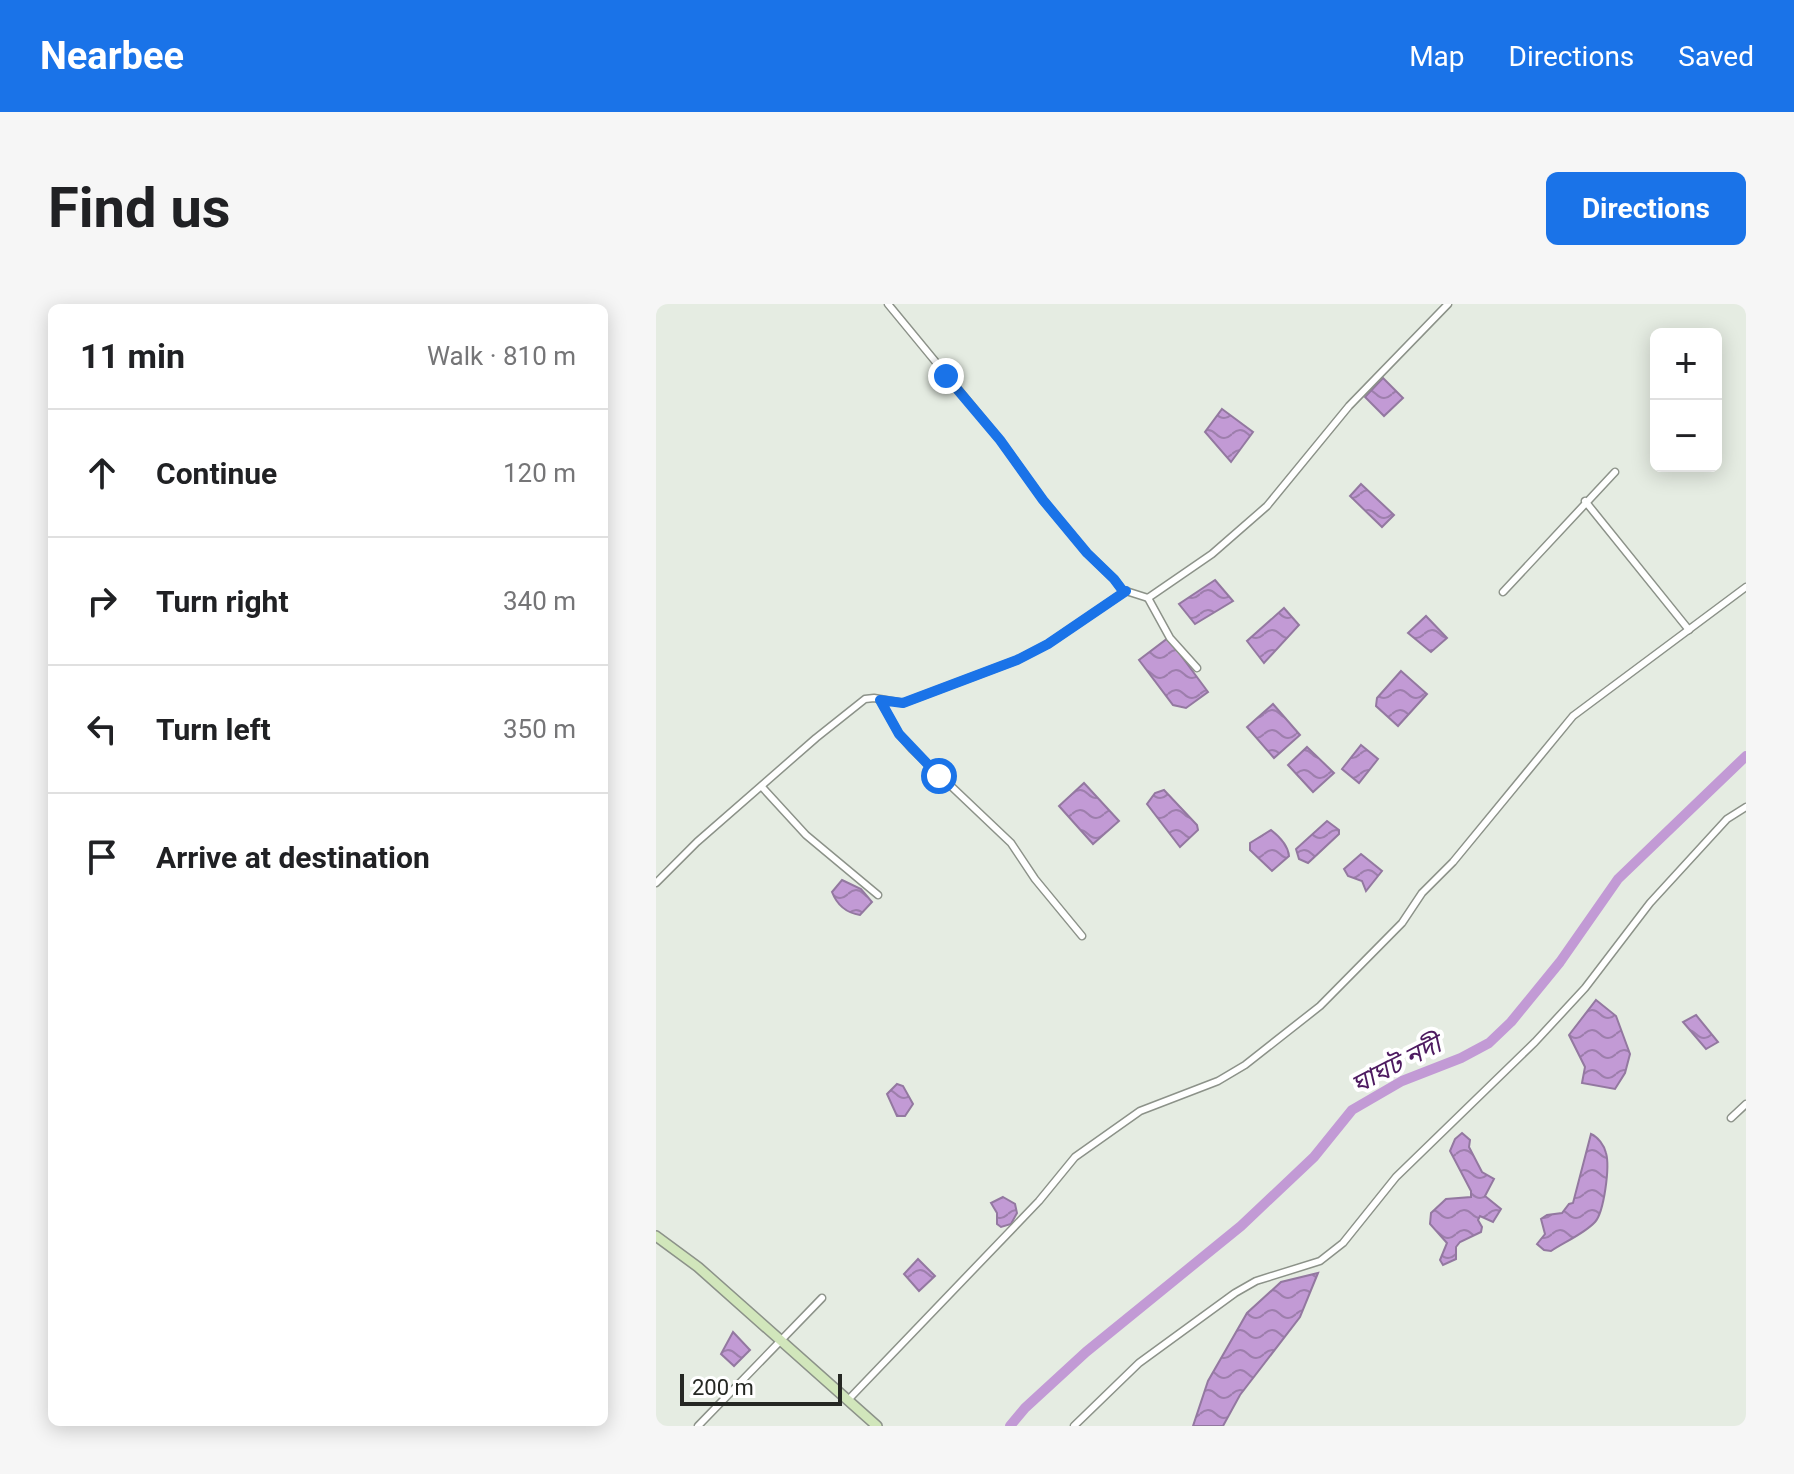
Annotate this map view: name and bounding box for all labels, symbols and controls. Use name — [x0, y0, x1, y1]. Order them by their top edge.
text: Nearbee — [40, 34, 184, 78]
text: Map — [1409, 40, 1465, 73]
text: Directions — [1509, 40, 1634, 73]
text: Saved — [1678, 40, 1754, 73]
button: Directions — [1546, 172, 1746, 245]
text: Find us — [48, 175, 231, 241]
map controls — [1650, 328, 1722, 472]
button: + — [1650, 328, 1722, 400]
text: 11 min — [80, 336, 185, 376]
text: Walk · 810 m — [427, 341, 576, 371]
route end — [928, 358, 964, 394]
button: − — [1650, 400, 1722, 472]
icon: ahead — [80, 451, 124, 495]
text: Continue — [156, 456, 277, 491]
text: 120 m — [503, 458, 576, 488]
icon: right — [80, 579, 124, 623]
text: Turn right — [156, 584, 289, 619]
text: 340 m — [503, 586, 576, 616]
icon: left — [80, 707, 124, 751]
text: Turn left — [156, 712, 271, 747]
text: 350 m — [503, 714, 576, 744]
route start — [921, 758, 957, 794]
icon: arrive — [80, 835, 124, 879]
text: Arrive at destination — [156, 840, 430, 875]
water label: ঘাঘট নদী — [1346, 1026, 1450, 1099]
scale bar — [680, 1370, 842, 1406]
text: 200 m — [692, 1375, 754, 1400]

